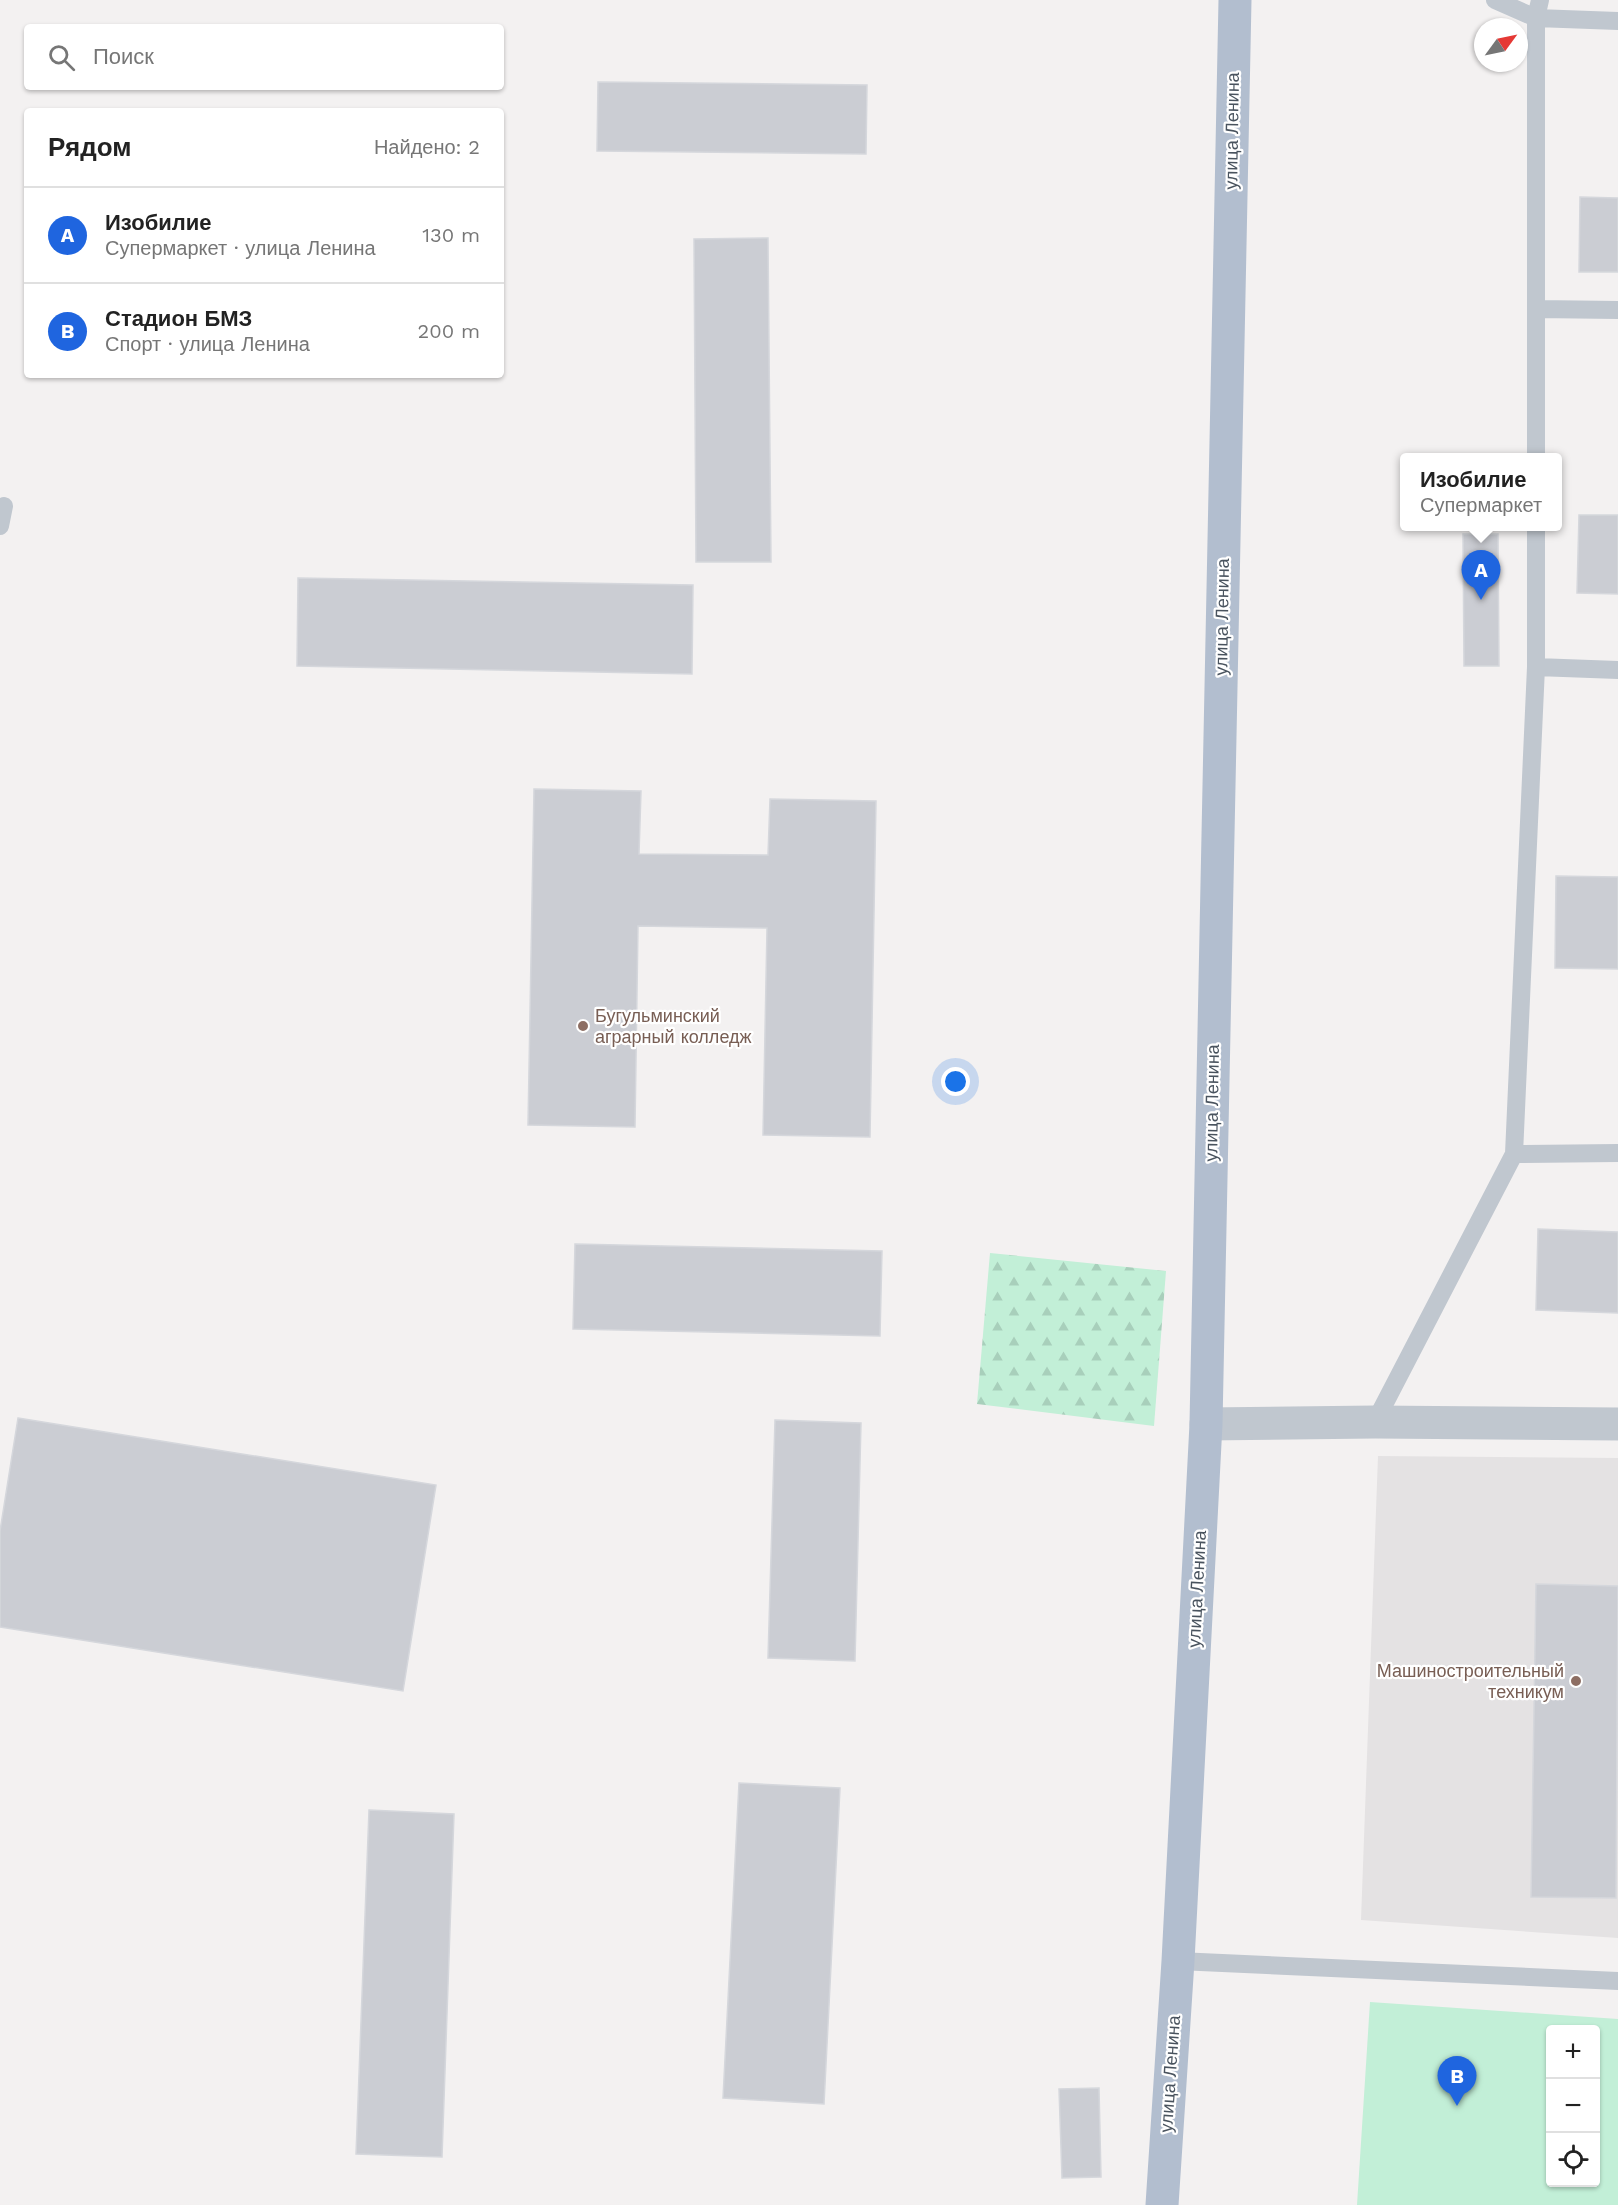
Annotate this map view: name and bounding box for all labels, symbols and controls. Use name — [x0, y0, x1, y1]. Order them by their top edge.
north arrow — [1474, 18, 1528, 72]
search box — [24, 24, 504, 90]
icon: search — [45, 41, 78, 74]
text: Поиск — [93, 44, 154, 69]
street label: улица Ленина — [1220, 71, 1243, 190]
text: Рядом — [48, 132, 131, 162]
text: Найдено: 2 — [374, 135, 480, 159]
text: Изобилие — [105, 210, 212, 235]
text: A — [61, 223, 74, 247]
text: 130 m — [422, 223, 480, 247]
text: Супермаркет · улица Ленина — [105, 236, 376, 260]
text: Стадион БМЗ — [105, 306, 252, 331]
text: B — [61, 319, 74, 343]
text: 200 m — [418, 319, 480, 343]
text: Спорт · улица Ленина — [105, 332, 310, 356]
popup — [1400, 453, 1562, 531]
text: Изобилие — [1420, 467, 1526, 492]
text: Супермаркет — [1420, 493, 1542, 517]
pin: A — [1462, 550, 1500, 600]
street label: улица Ленина — [1210, 557, 1233, 676]
place label: Бугульминский аграрный колледж — [595, 1005, 752, 1047]
marker: Бугульминский аграрный колледж — [576, 1019, 590, 1033]
street label: улица Ленина — [1200, 1043, 1223, 1162]
your location — [941, 1067, 970, 1096]
street label: улица Ленина — [1183, 1529, 1210, 1648]
place label: Машиностроительный техникум — [1377, 1660, 1564, 1702]
marker: Машиностроительный техникум — [1569, 1674, 1583, 1688]
street label: улица Ленина — [1155, 2014, 1184, 2133]
map controls — [1546, 2025, 1600, 2187]
button: + — [1546, 2025, 1600, 2079]
pin: B — [1438, 2056, 1476, 2106]
button: − — [1546, 2079, 1600, 2133]
button: locate — [1546, 2133, 1600, 2187]

